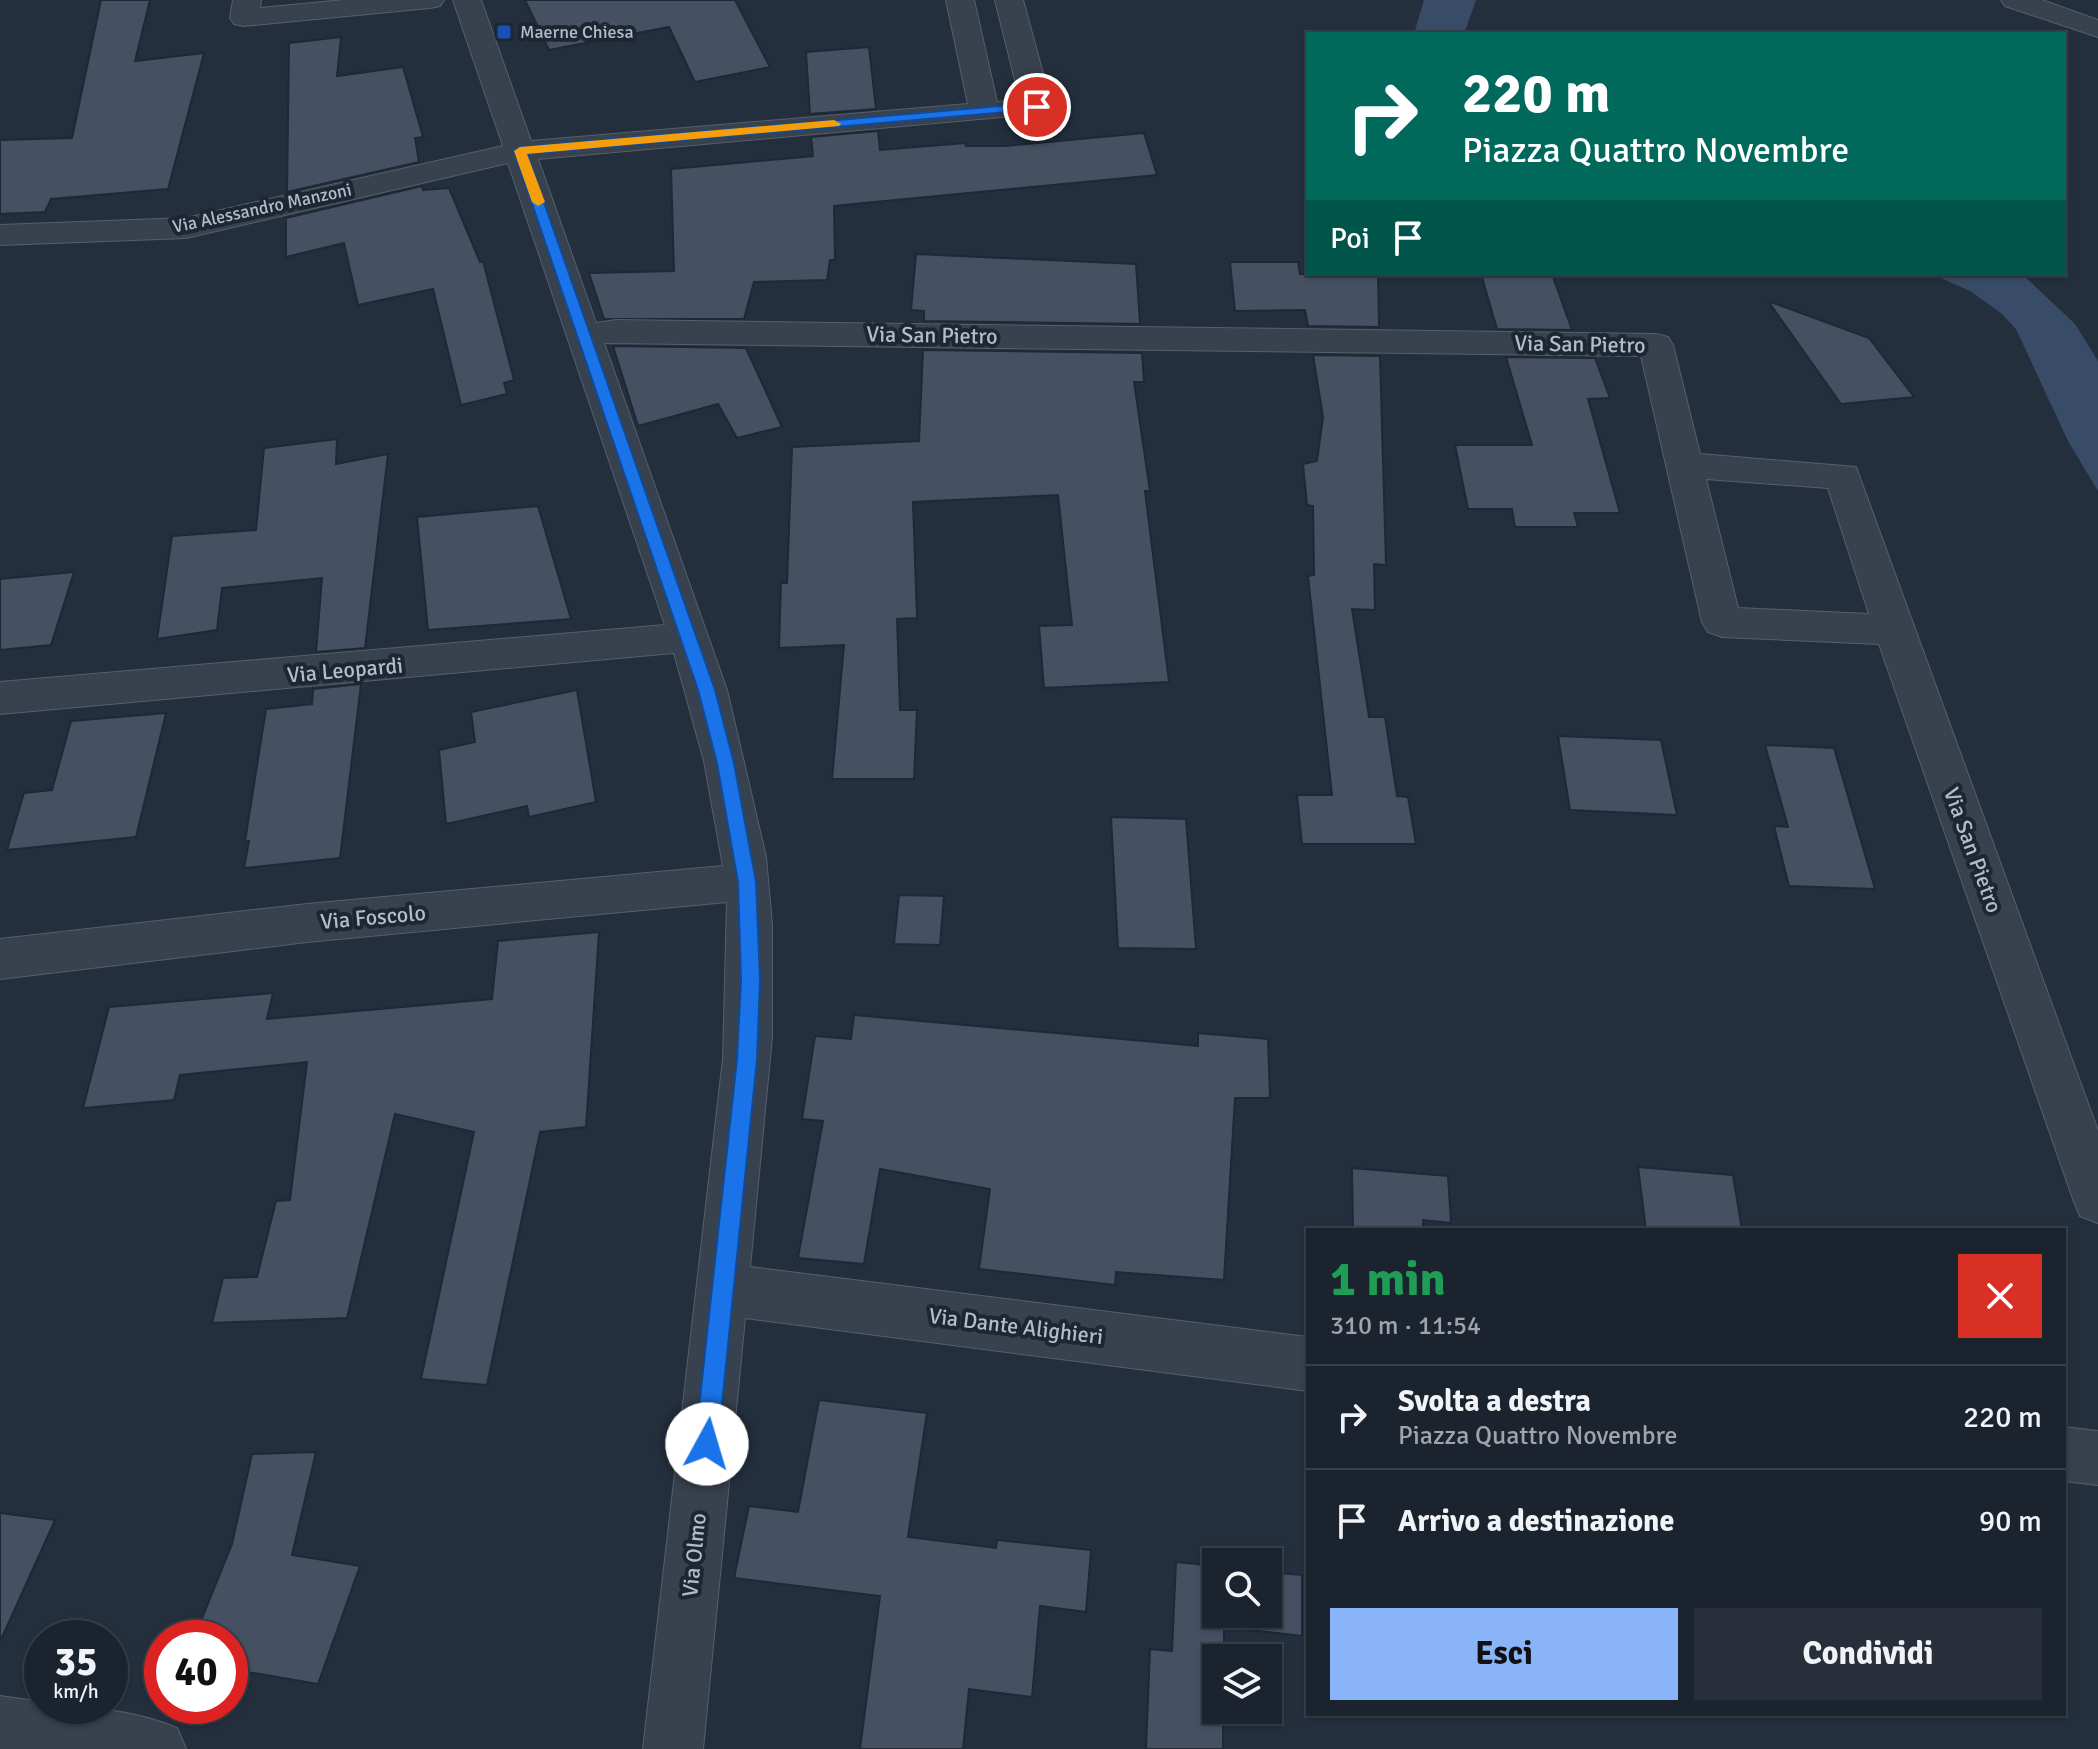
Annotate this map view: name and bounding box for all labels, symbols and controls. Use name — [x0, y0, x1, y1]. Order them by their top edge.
place label: Maerne Chiesa — [520, 21, 634, 43]
marker: Maerne Chiesa — [495, 23, 513, 41]
text: 220 m — [1462, 59, 1610, 128]
icon: right — [1330, 64, 1434, 168]
pin — [1003, 73, 1071, 141]
icon: arrive — [1015, 85, 1059, 129]
text: Piazza Quattro Novembre — [1462, 128, 1849, 173]
street label: Via Alessandro Manzoni — [171, 178, 353, 238]
icon: arrive — [1386, 216, 1430, 260]
text: Poi — [1330, 220, 1370, 257]
street label: Via San Pietro — [866, 320, 998, 350]
street label: Via San Pietro — [1514, 329, 1646, 359]
street label: Via Leopardi — [286, 651, 404, 689]
street label: Via San Pietro — [1938, 784, 2008, 916]
street label: Via Foscolo — [319, 899, 427, 935]
text: 1 min — [1330, 1250, 1446, 1309]
button: close — [1958, 1254, 2042, 1338]
street label: Via Dante Alighieri — [927, 1302, 1105, 1350]
text: 310 m · 11:54 — [1330, 1310, 1481, 1342]
text: Svolta a destra — [1398, 1383, 1591, 1420]
icon: right — [1330, 1395, 1374, 1439]
text: 220 m — [1963, 1399, 2042, 1436]
position arrow — [665, 1402, 749, 1486]
text: Piazza Quattro Novembre — [1398, 1420, 1678, 1452]
icon: arrive — [1330, 1499, 1374, 1543]
text: Arrivo a destinazione — [1398, 1503, 1674, 1540]
text: 90 m — [1979, 1503, 2042, 1540]
street label: Via Olmo — [676, 1512, 712, 1598]
map controls — [1202, 1548, 1282, 1724]
button: search — [1202, 1548, 1282, 1628]
button: Esci — [1330, 1608, 1678, 1700]
button: Condividi — [1694, 1608, 2042, 1700]
speed limit sign: 40 — [144, 1620, 248, 1724]
text: 35 — [54, 1637, 98, 1687]
button: layers — [1202, 1644, 1282, 1724]
text: km/h — [53, 1679, 99, 1704]

